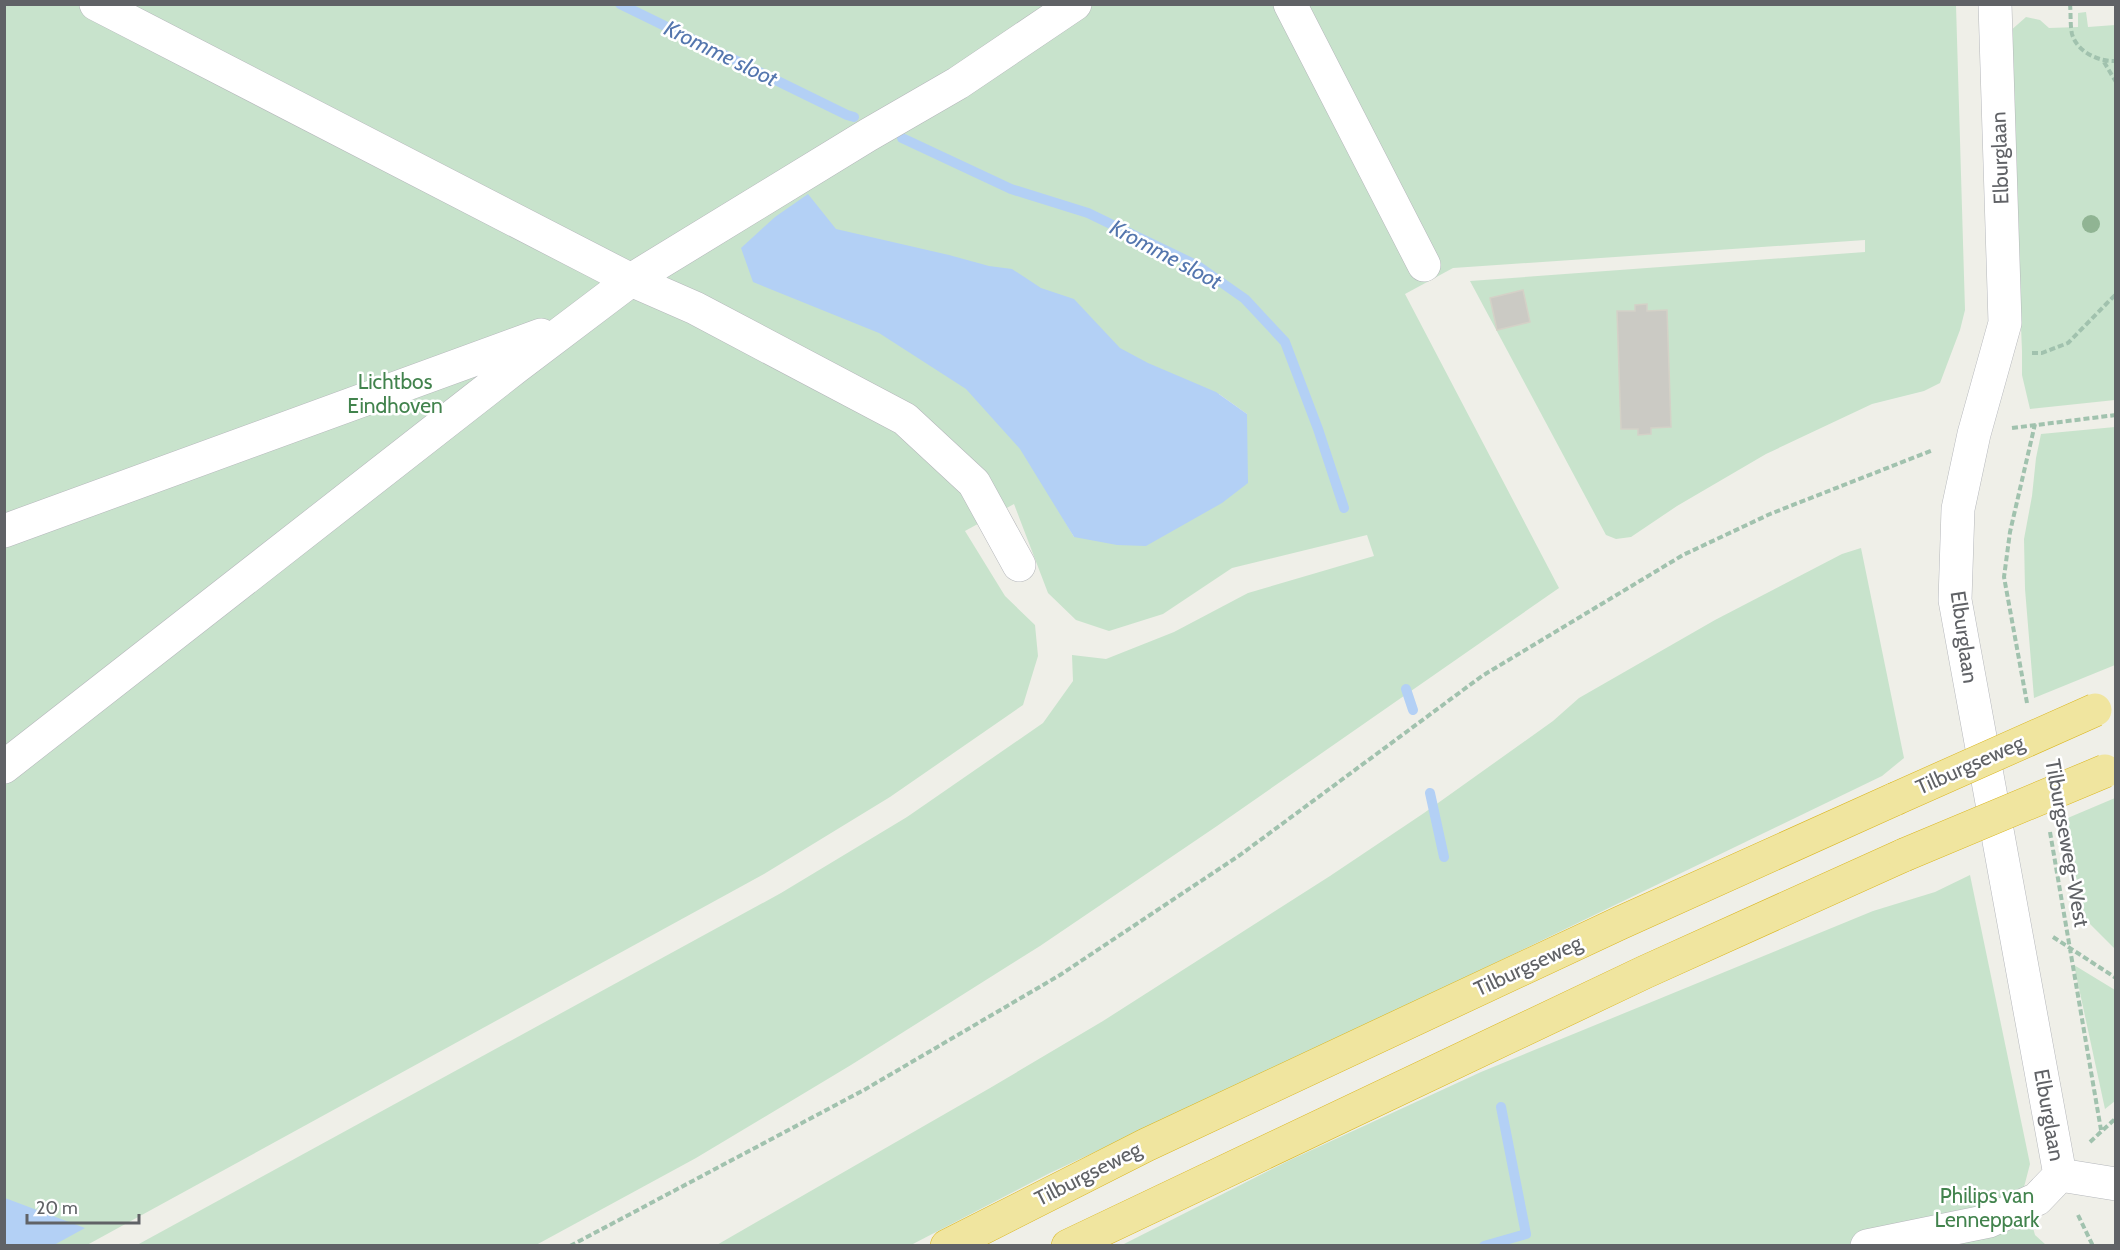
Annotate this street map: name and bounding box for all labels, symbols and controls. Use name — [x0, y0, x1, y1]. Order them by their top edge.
water label: Kromme sloot — [660, 15, 783, 93]
street label: Elburglaan — [1985, 111, 2014, 205]
water label: Kromme sloot — [1105, 214, 1227, 296]
park label: Lichtbos Eindhoven — [347, 369, 443, 418]
street label: Elburglaan — [1946, 589, 1983, 685]
street label: Tilburgseweg — [1912, 729, 2028, 800]
street label: Tilburgseweg-West — [2040, 757, 2095, 929]
street label: Tilburgseweg — [1470, 930, 1586, 1001]
street label: Elburglaan — [2029, 1067, 2070, 1163]
street label: Tilburgseweg — [1030, 1136, 1146, 1211]
park label: Philips van Lenneppark — [1935, 1183, 2040, 1232]
scale bar — [27, 1187, 140, 1225]
text: 20 m — [36, 1197, 78, 1219]

